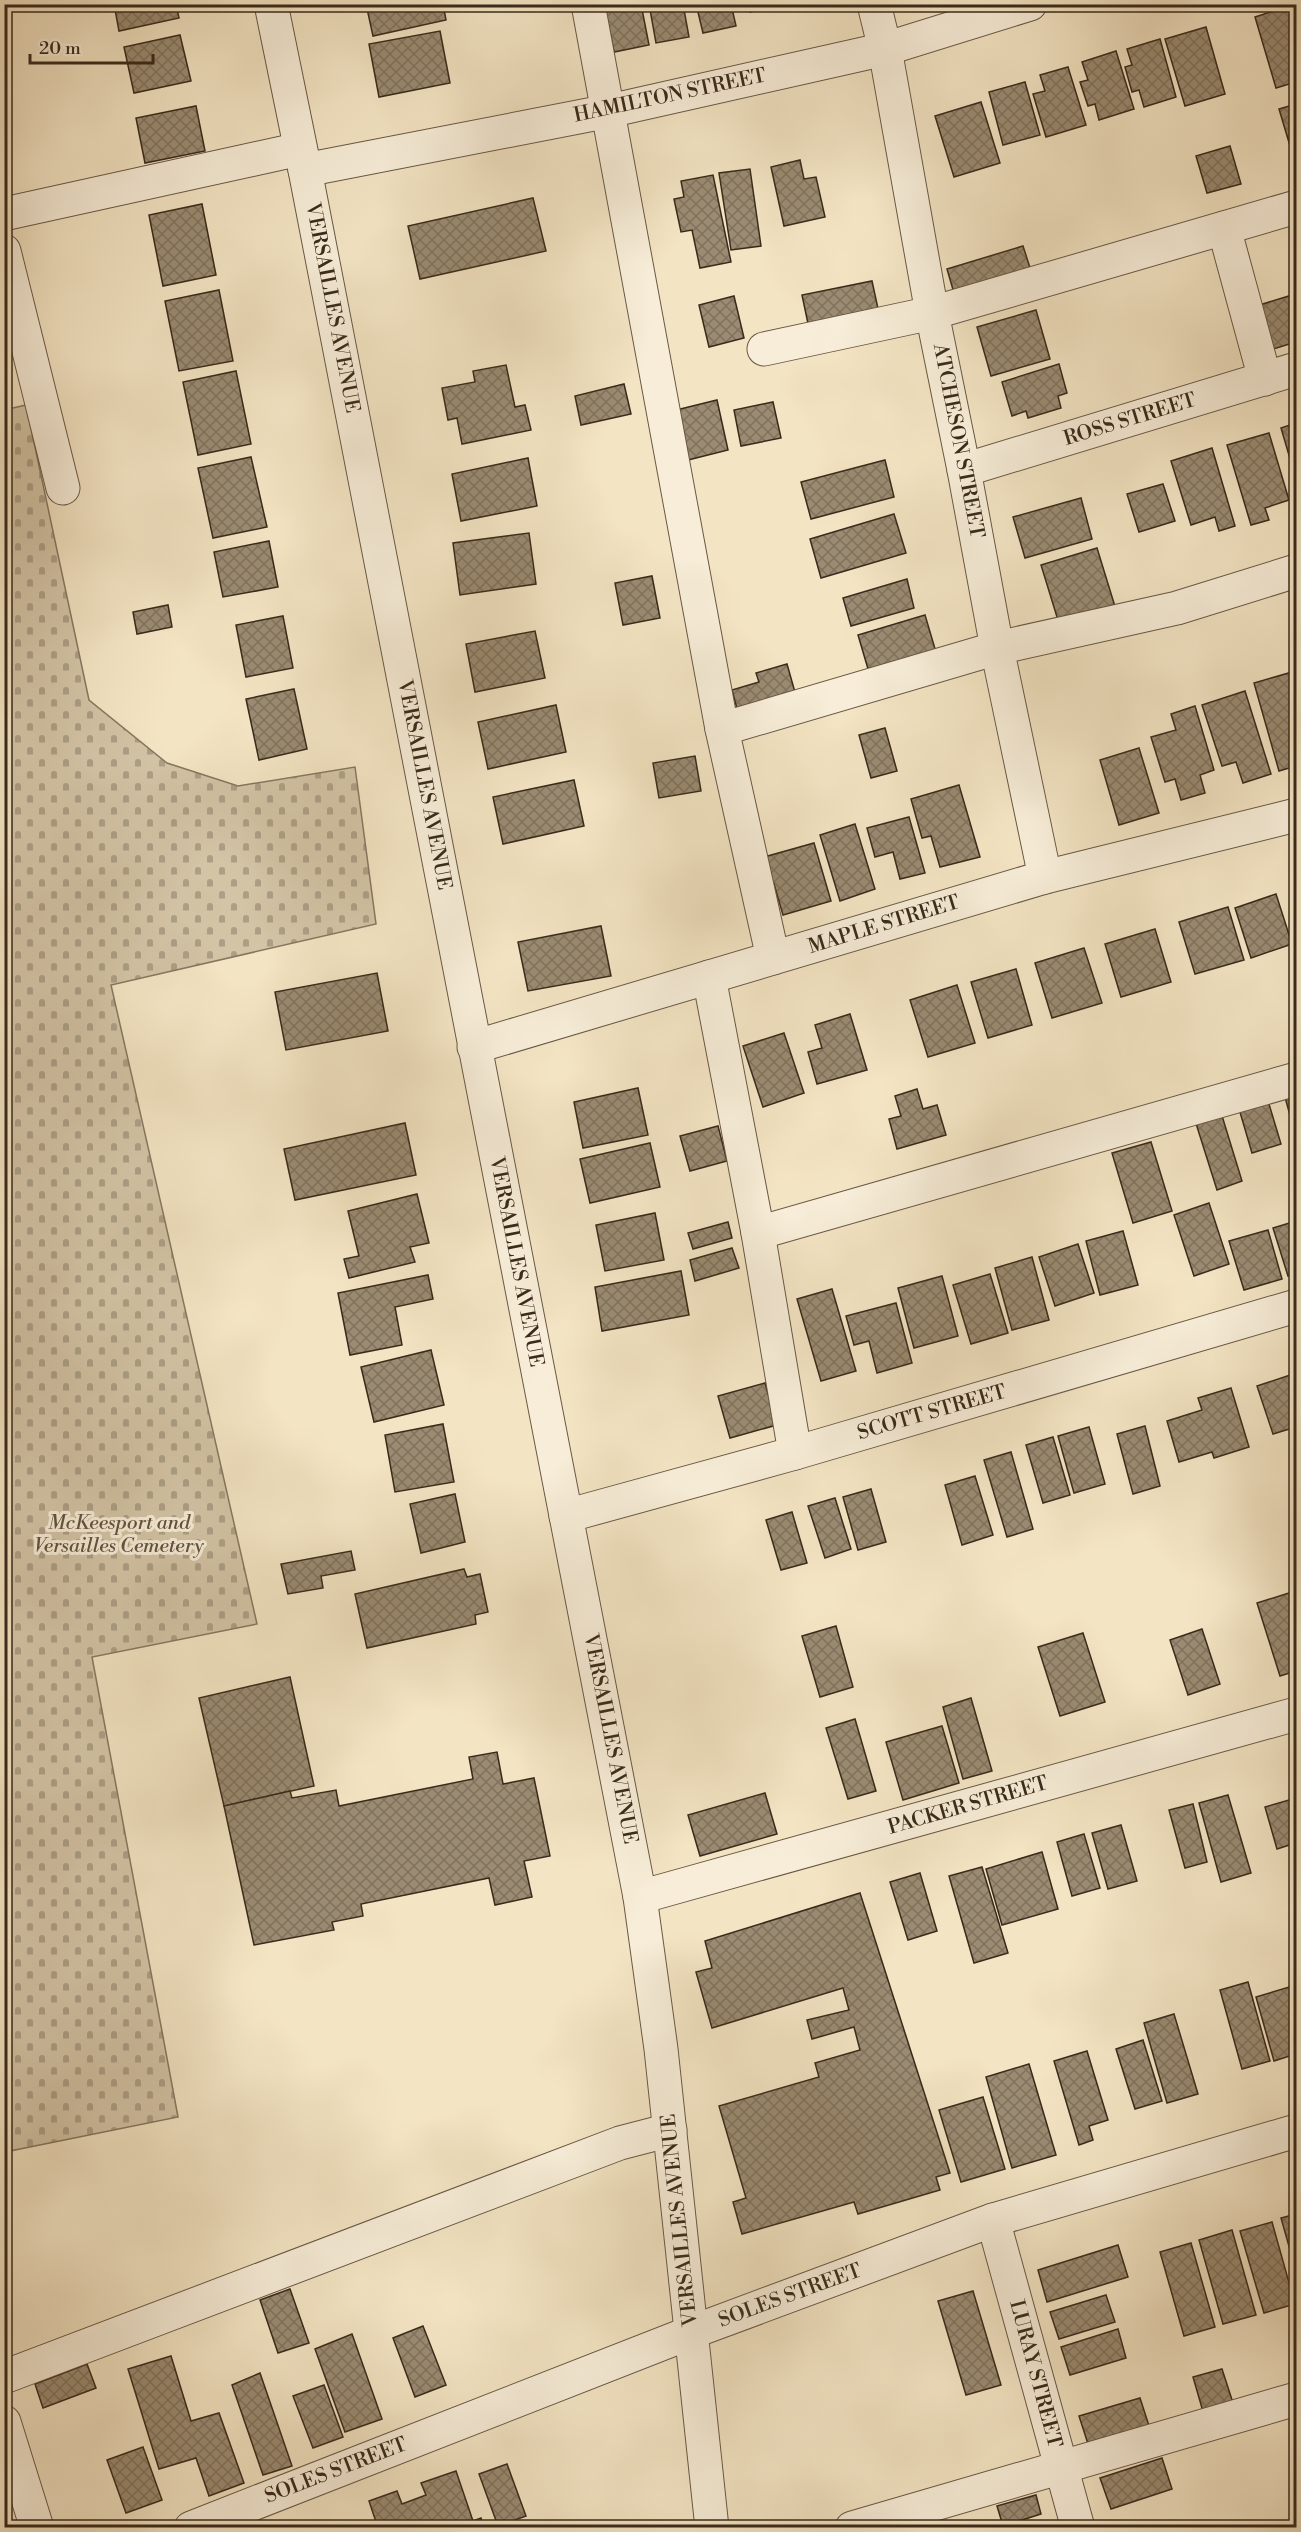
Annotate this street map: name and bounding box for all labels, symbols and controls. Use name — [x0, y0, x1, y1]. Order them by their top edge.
scale bar — [30, 27, 153, 65]
text: 20 m — [39, 37, 81, 60]
street label: HAMILTON STREET — [571, 63, 769, 129]
street label: VERSAILLES AVENUE — [299, 200, 365, 415]
street label: ATCHESON STREET — [927, 341, 989, 540]
street label: ROSS STREET — [1061, 388, 1199, 452]
street label: VERSAILLES AVENUE — [391, 677, 457, 892]
street label: MAPLE STREET — [805, 890, 963, 960]
street label: VERSAILLES AVENUE — [483, 1154, 549, 1369]
street label: SCOTT STREET — [855, 1380, 1009, 1446]
park label: McKeesport and Versailles Cemetery — [34, 1511, 204, 1559]
street label: VERSAILLES AVENUE — [577, 1631, 643, 1846]
street label: PACKER STREET — [885, 1771, 1051, 1841]
street label: VERSAILLES AVENUE — [656, 2113, 704, 2328]
street label: SOLES STREET — [715, 2258, 865, 2334]
street label: LURAY STREET — [1003, 2297, 1067, 2451]
street label: SOLES STREET — [261, 2432, 411, 2510]

